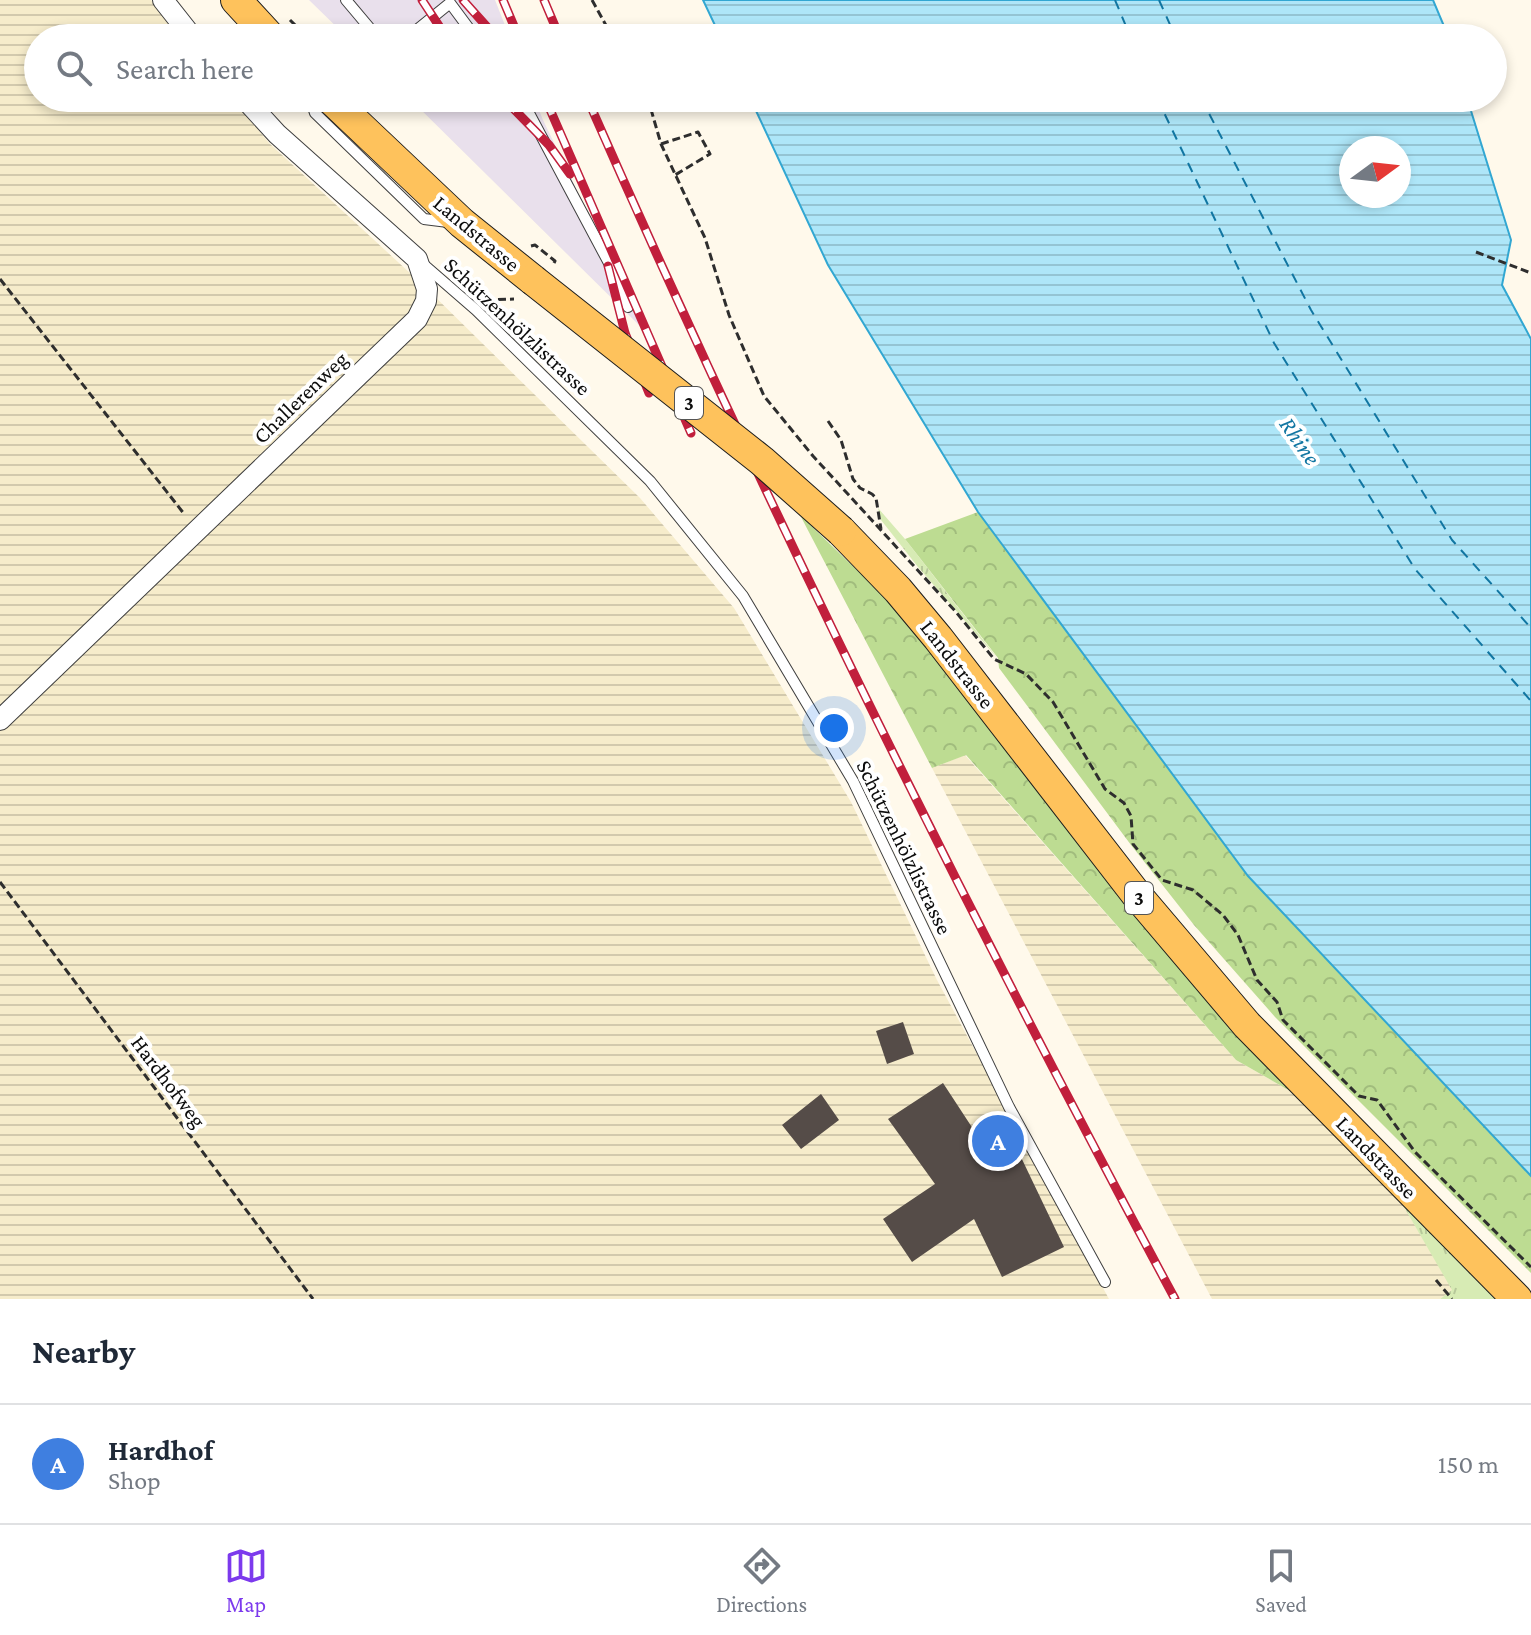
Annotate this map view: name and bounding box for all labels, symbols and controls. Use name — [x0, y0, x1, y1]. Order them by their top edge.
search box — [24, 24, 1507, 112]
icon: search — [52, 46, 96, 90]
text: Search here — [116, 52, 254, 85]
north arrow — [1339, 136, 1411, 208]
street label: Landstrasse — [428, 190, 525, 277]
street label: Schützenhölzlistrasse — [439, 252, 596, 400]
street label: Challerenweg — [248, 346, 353, 448]
road number: 3 — [675, 387, 703, 419]
water label: Rhine — [1274, 411, 1327, 470]
street label: Landstrasse — [915, 615, 1000, 713]
your location — [814, 708, 854, 748]
street label: Schützenhölzlistrasse — [852, 756, 958, 938]
road number: 3 — [1125, 882, 1153, 914]
street label: Hardhofweg — [126, 1030, 212, 1133]
pin: A — [972, 1111, 1024, 1171]
street label: Landstrasse — [1331, 1111, 1422, 1204]
text: Nearby — [32, 1333, 135, 1370]
text: Hardhof — [108, 1433, 213, 1466]
text: A — [50, 1450, 66, 1479]
text: 150 m — [1438, 1450, 1499, 1479]
text: Shop — [108, 1466, 161, 1495]
tab: Map — [224, 1544, 268, 1617]
tab: Directions — [716, 1544, 807, 1617]
tab: Saved — [1255, 1544, 1307, 1617]

